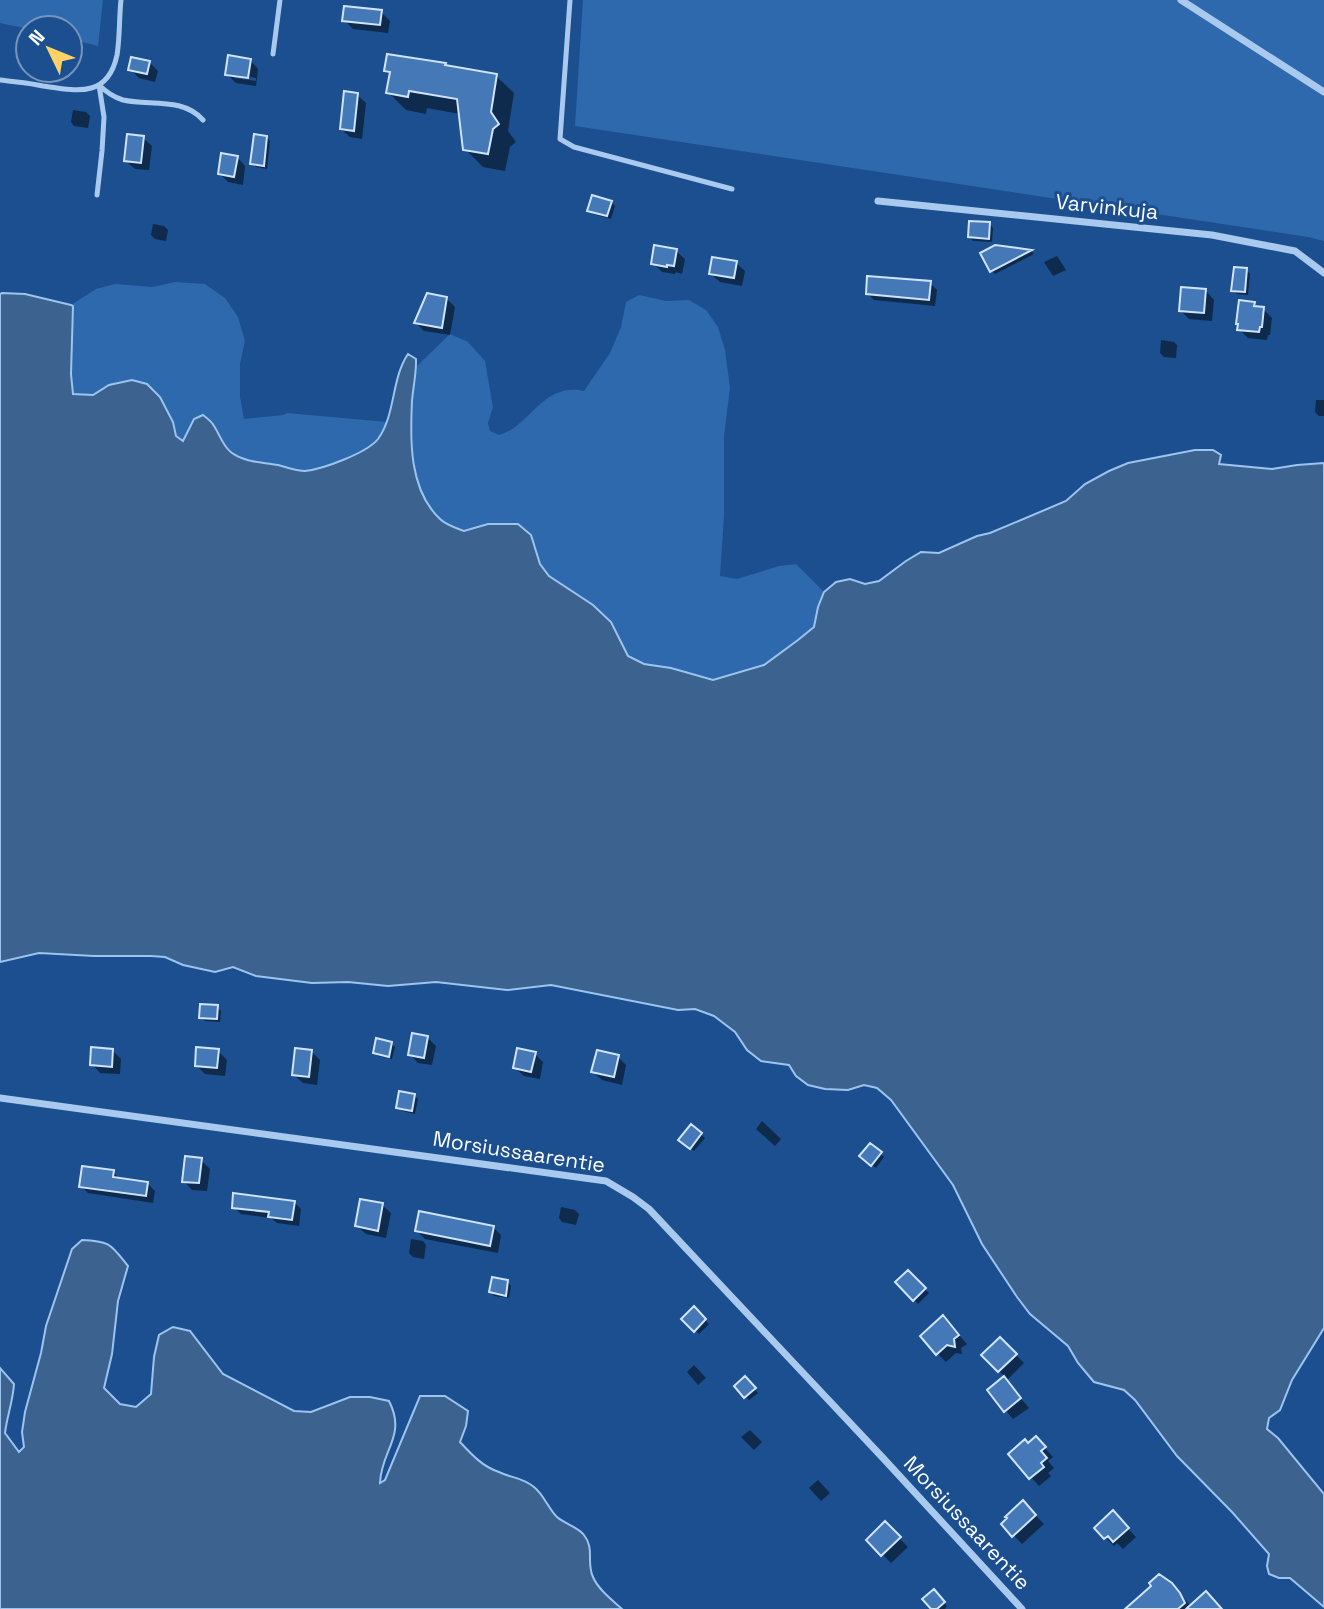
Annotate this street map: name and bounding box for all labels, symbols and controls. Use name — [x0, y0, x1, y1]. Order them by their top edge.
north arrow — [14, 14, 84, 84]
text: N — [23, 25, 50, 51]
street label: Varvinkuja — [1054, 188, 1160, 225]
street label: Morsiussaarentie — [431, 1125, 607, 1178]
street label: Morsiussaarentie — [898, 1450, 1037, 1595]

